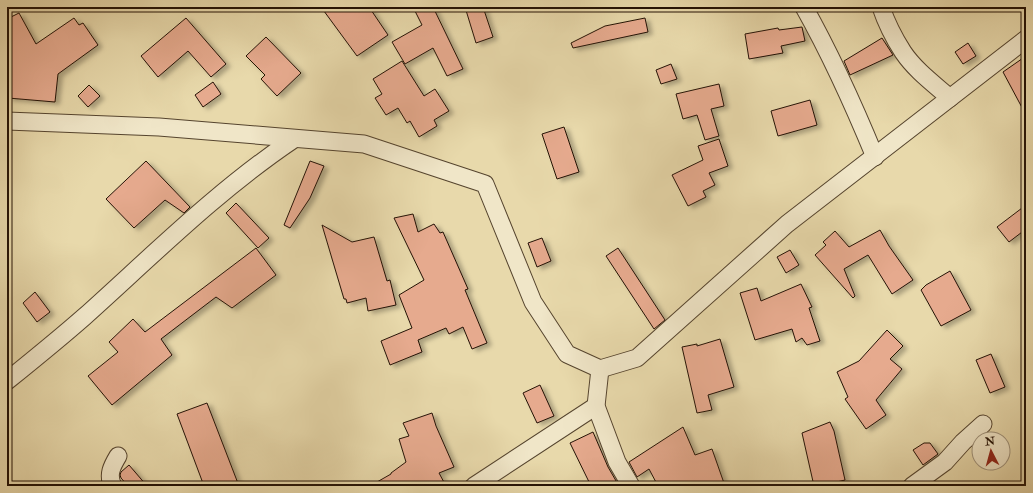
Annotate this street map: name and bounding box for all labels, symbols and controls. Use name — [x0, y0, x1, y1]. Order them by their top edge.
north arrow — [971, 431, 1011, 471]
text: N — [983, 434, 997, 449]

